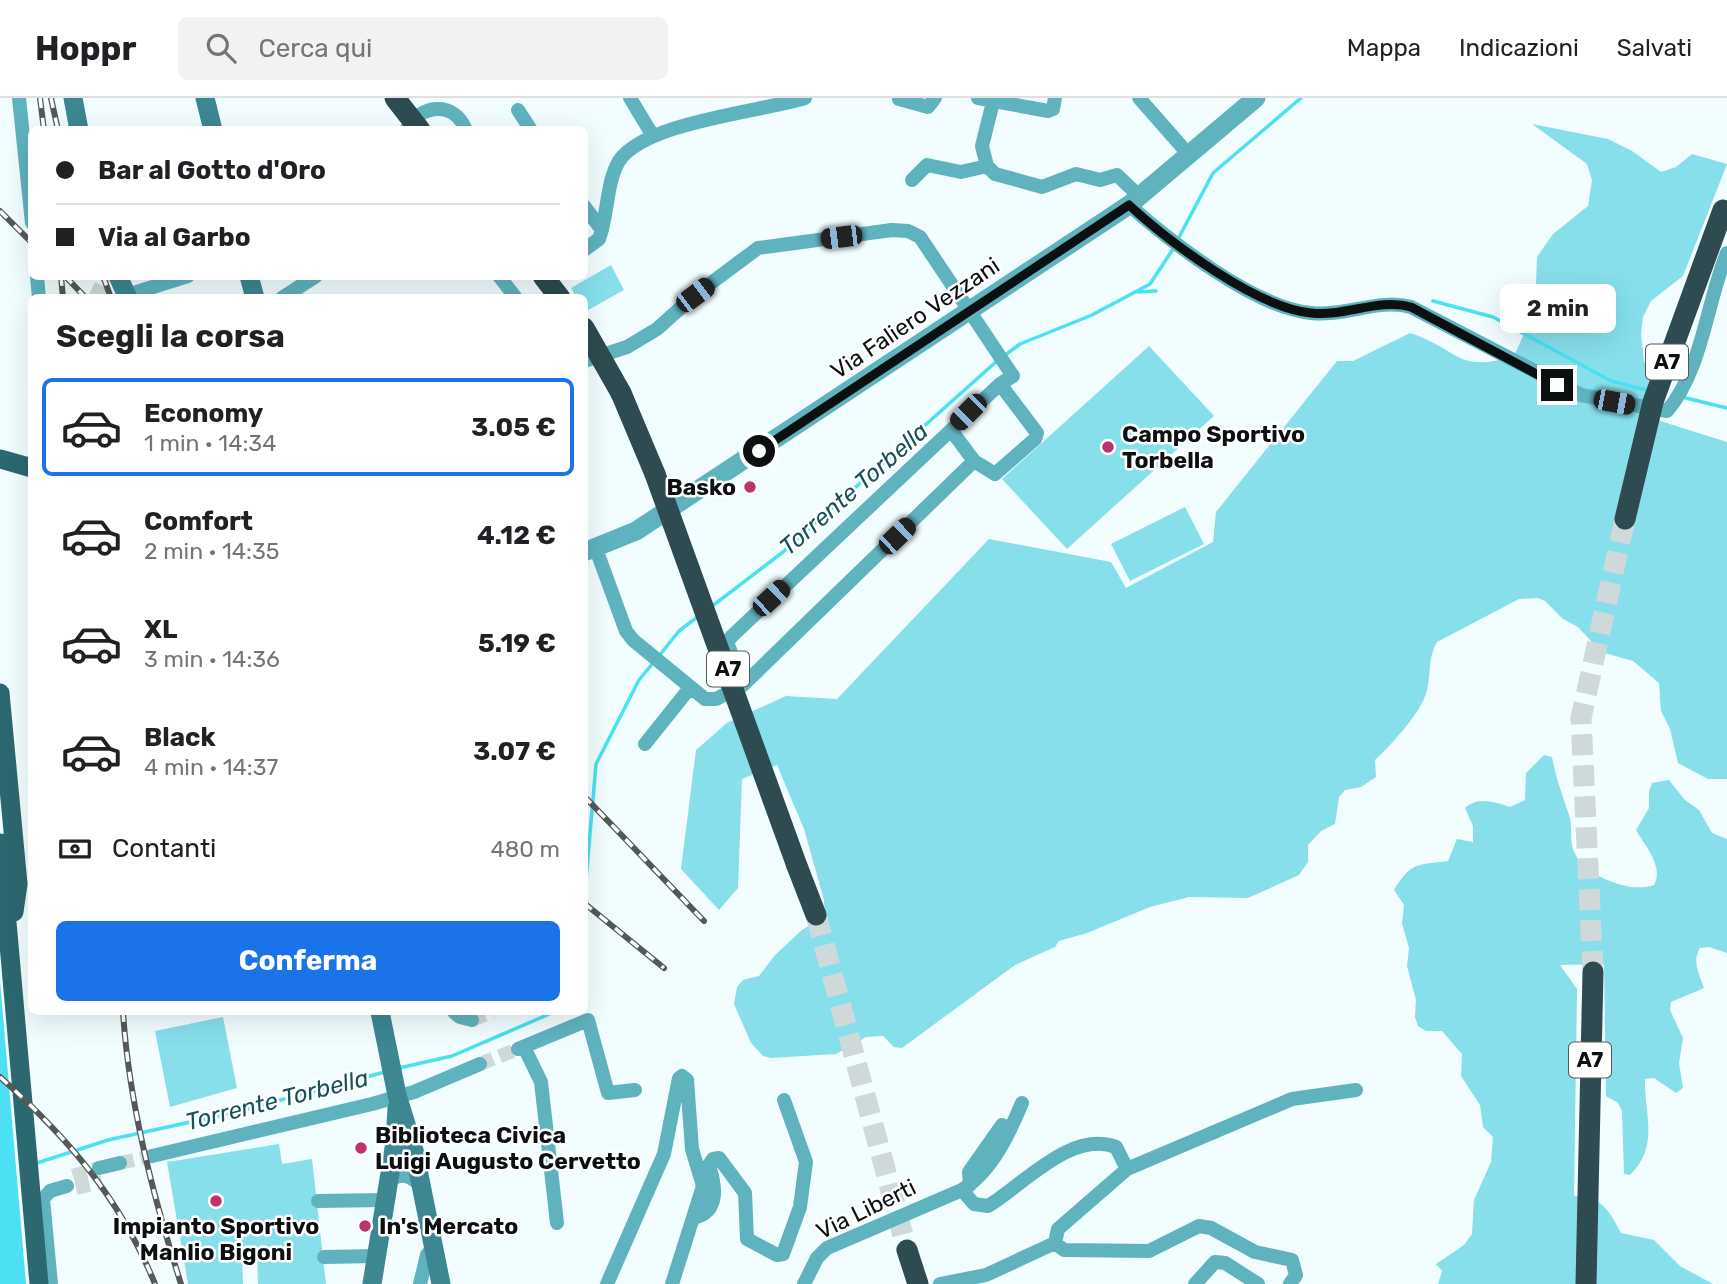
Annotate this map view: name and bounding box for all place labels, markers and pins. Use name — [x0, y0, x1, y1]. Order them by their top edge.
place label: Campo Sportivo Torbella — [1122, 420, 1305, 474]
marker: Campo Sportivo Torbella — [1100, 439, 1116, 455]
place label: Basko — [667, 473, 736, 501]
marker: Basko — [742, 479, 758, 495]
place label: Biblioteca Civica Luigi Augusto Cervetto — [375, 1121, 641, 1175]
marker: Biblioteca Civica Luigi Augusto Cervetto — [353, 1140, 369, 1156]
marker: Impianto Sportivo Manlio Bigoni — [208, 1193, 224, 1209]
place label: Impianto Sportivo Manlio Bigoni — [113, 1212, 319, 1266]
place label: In's Mercato — [379, 1212, 518, 1240]
marker: In's Mercato — [357, 1218, 373, 1234]

